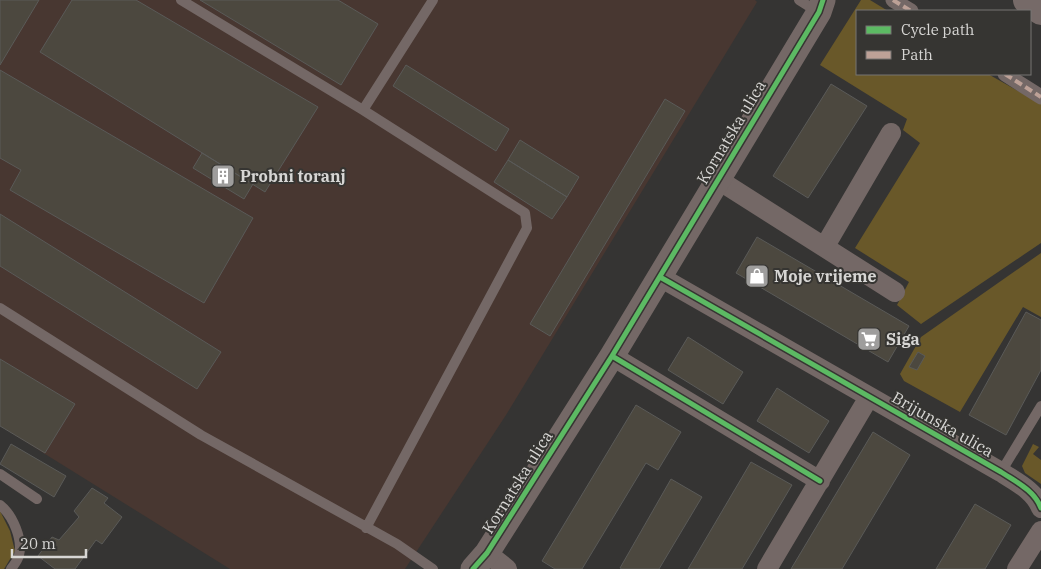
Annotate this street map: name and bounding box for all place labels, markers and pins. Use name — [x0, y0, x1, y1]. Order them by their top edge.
building icon: Probni toranj — [210, 163, 236, 189]
place label: Probni toranj — [240, 166, 346, 186]
shop icon: Moje vrijeme — [744, 263, 770, 289]
place label: Moje vrijeme — [774, 266, 877, 286]
supermarket icon: Siga — [856, 326, 882, 352]
place label: Siga — [886, 329, 920, 349]

